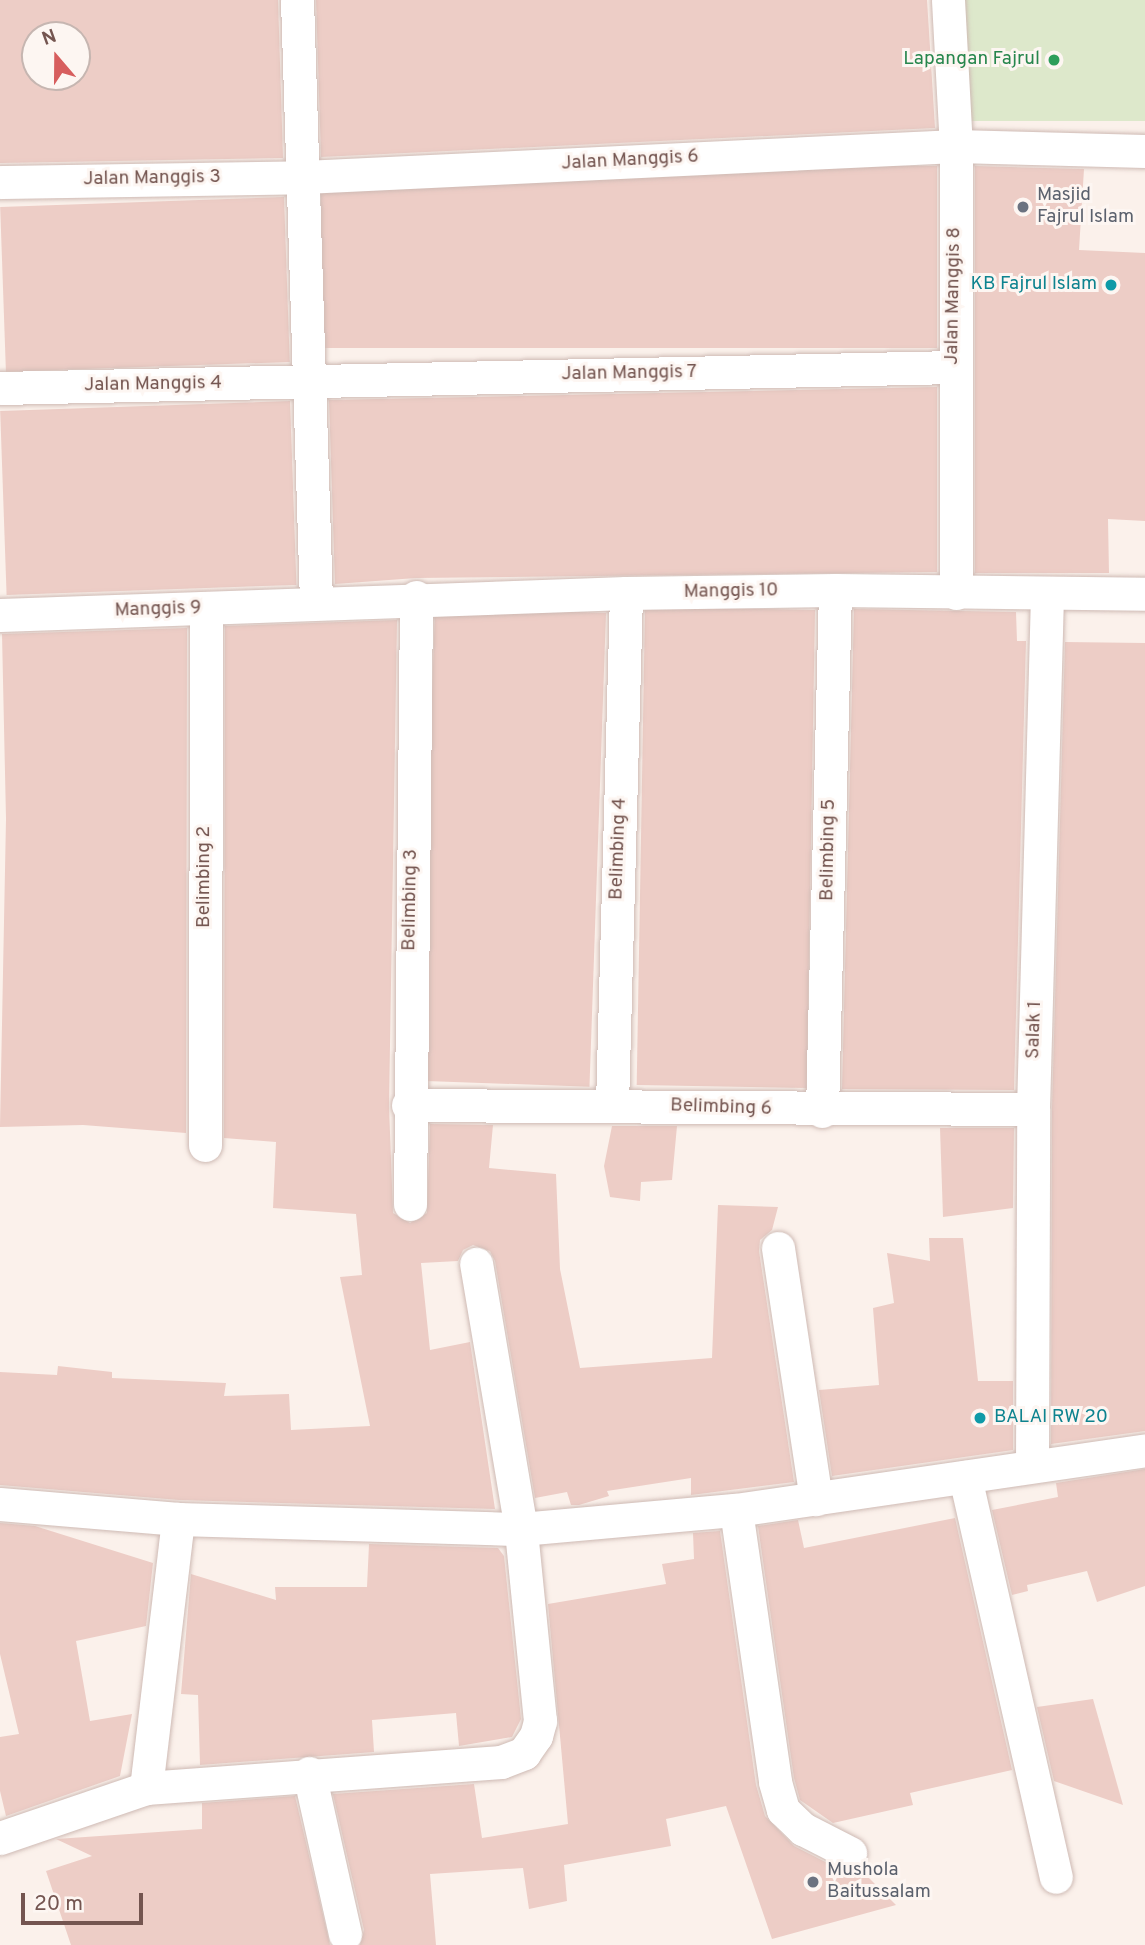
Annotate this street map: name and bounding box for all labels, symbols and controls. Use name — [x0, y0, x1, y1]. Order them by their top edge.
north arrow — [21, 21, 91, 91]
text: N — [39, 25, 60, 52]
place label: Lapangan Fajrul — [903, 49, 1040, 71]
marker: Lapangan Fajrul — [1046, 52, 1062, 68]
street label: Jalan Manggis 6 — [561, 146, 699, 176]
street label: Jalan Manggis 3 — [83, 166, 221, 192]
place label: Masjid Fajrul Islam — [1037, 185, 1134, 229]
marker: Masjid Fajrul Islam — [1015, 199, 1031, 215]
street label: Jalan Manggis 8 — [941, 227, 967, 365]
place label: KB Fajrul Islam — [970, 274, 1097, 296]
marker: KB Fajrul Islam — [1103, 277, 1119, 293]
street label: Jalan Manggis 7 — [561, 361, 697, 387]
street label: Jalan Manggis 4 — [84, 372, 222, 398]
street label: Manggis 10 — [683, 580, 779, 604]
street label: Manggis 9 — [114, 597, 202, 623]
street label: Belimbing 4 — [606, 798, 632, 900]
street label: Belimbing 5 — [817, 799, 841, 901]
street label: Belimbing 2 — [194, 826, 216, 928]
street label: Belimbing 3 — [399, 849, 423, 951]
street label: Salak 1 — [1023, 1001, 1047, 1059]
street label: Belimbing 6 — [670, 1095, 772, 1121]
place label: BALAI RW 20 — [994, 1407, 1108, 1429]
marker: BALAI RW 20 — [972, 1410, 988, 1426]
place label: Mushola Baitussalam — [827, 1860, 931, 1904]
marker: Mushola Baitussalam — [805, 1874, 821, 1890]
scale bar — [24, 1878, 147, 1922]
text: 20 m — [34, 1891, 83, 1918]

